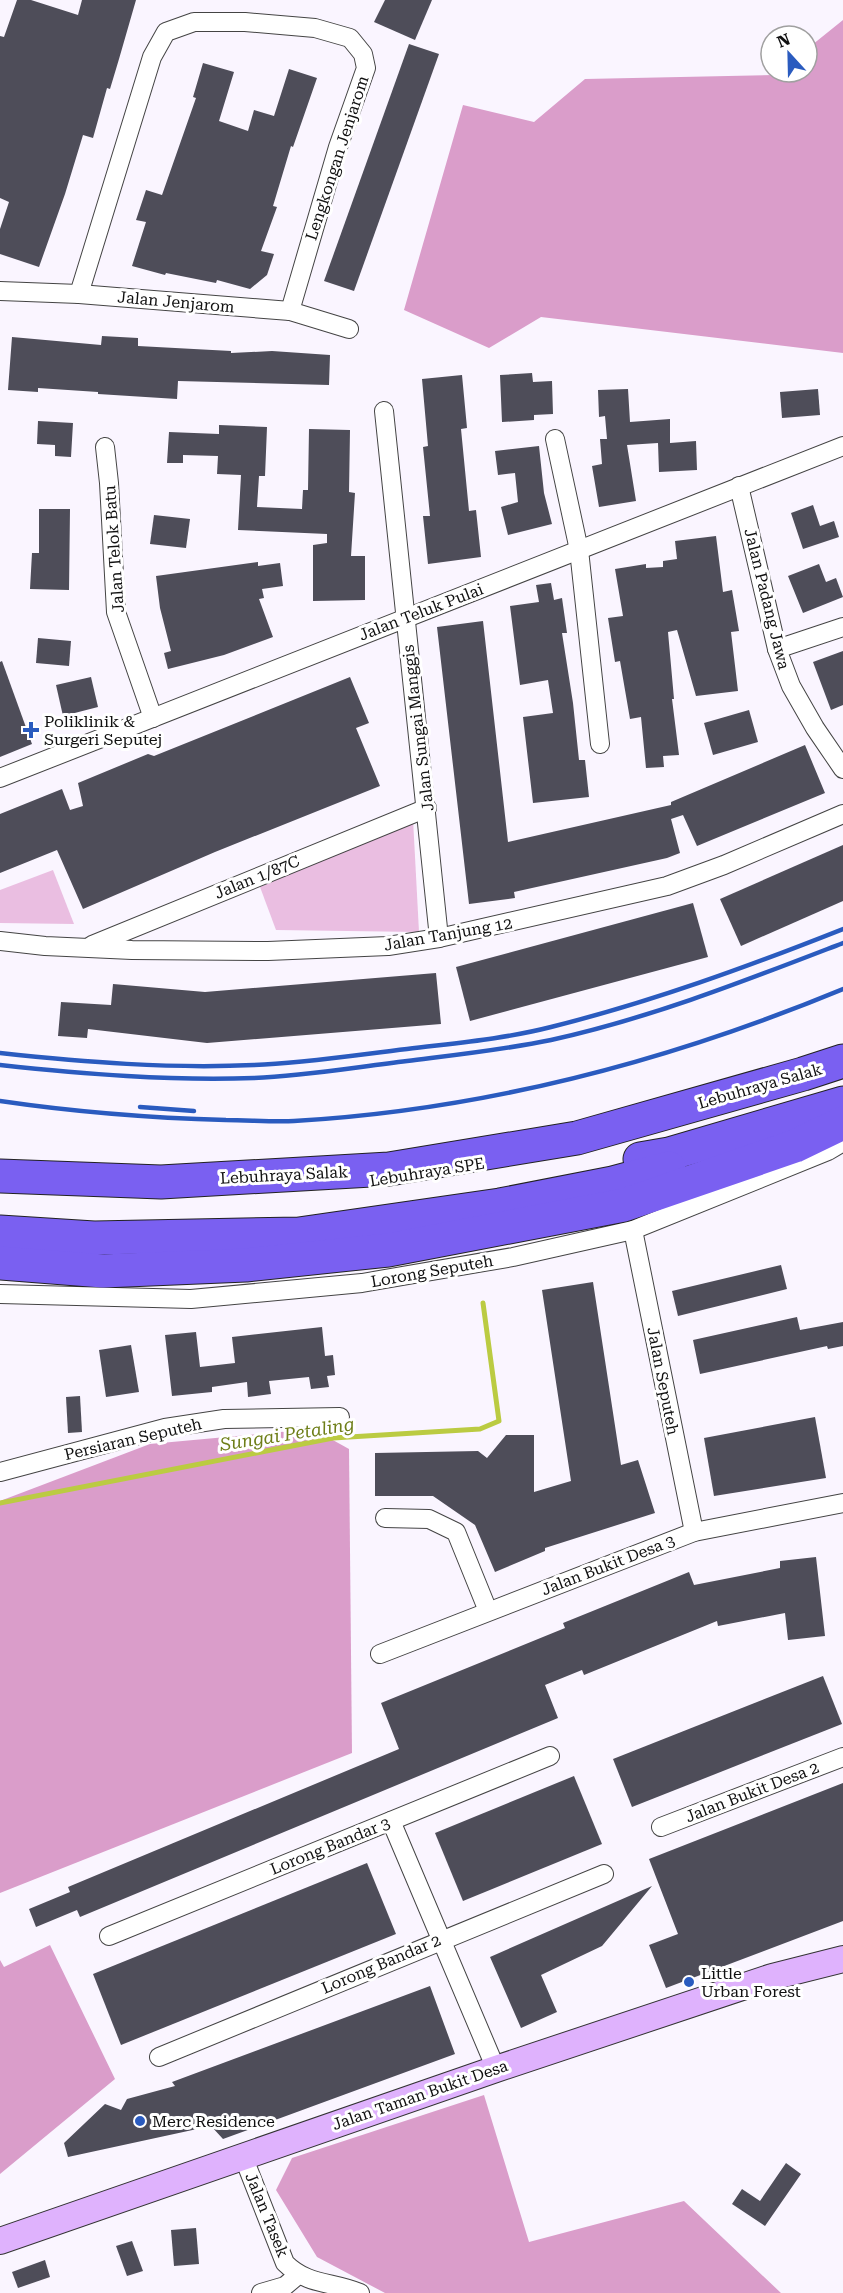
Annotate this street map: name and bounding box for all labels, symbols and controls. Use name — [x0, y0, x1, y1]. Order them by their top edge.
north arrow — [759, 24, 819, 84]
text: N — [774, 29, 793, 52]
street label: Lengkongan Jenjarom — [301, 73, 373, 243]
street label: Jalan Jenjarom — [117, 287, 236, 317]
street label: Jalan Telok Batu — [100, 485, 128, 613]
street label: Jalan Padang Jawa — [740, 526, 794, 672]
street label: Jalan Teluk Pulai — [356, 579, 486, 645]
street label: Jalan Sungai Manggis — [398, 643, 438, 812]
place label: Poliklinik & Surgeri Seputej — [44, 712, 162, 749]
marker: Poliklinik & Surgeri Seputej — [22, 721, 40, 739]
street label: Jalan 1/87C — [212, 851, 302, 903]
street label: Jalan Tanjung 12 — [382, 913, 514, 955]
street label: Lebuhraya Salak — [696, 1059, 824, 1113]
street label: Lebuhraya SPE — [368, 1154, 486, 1190]
street label: Lebuhraya Salak — [219, 1162, 349, 1188]
street label: Lorong Seputeh — [369, 1251, 495, 1291]
street label: Jalan Seputeh — [643, 1325, 683, 1437]
water label: Sungai Petaling — [217, 1413, 356, 1455]
street label: Persiaran Seputeh — [62, 1414, 204, 1464]
street label: Jalan Bukit Desa 3 — [539, 1531, 677, 1599]
street label: Jalan Bukit Desa 2 — [683, 1758, 821, 1826]
street label: Lorong Bandar 3 — [267, 1813, 393, 1879]
street label: Lorong Bandar 2 — [319, 1930, 443, 1998]
place label: Little Urban Forest — [701, 1964, 801, 2001]
marker: Little Urban Forest — [682, 1975, 696, 1989]
street label: Jalan Taman Bukit Desa — [330, 2056, 511, 2134]
place label: Merc Residence — [152, 2112, 275, 2131]
marker: Merc Residence — [133, 2114, 147, 2128]
street label: Jalan Tasek — [241, 2170, 293, 2260]

